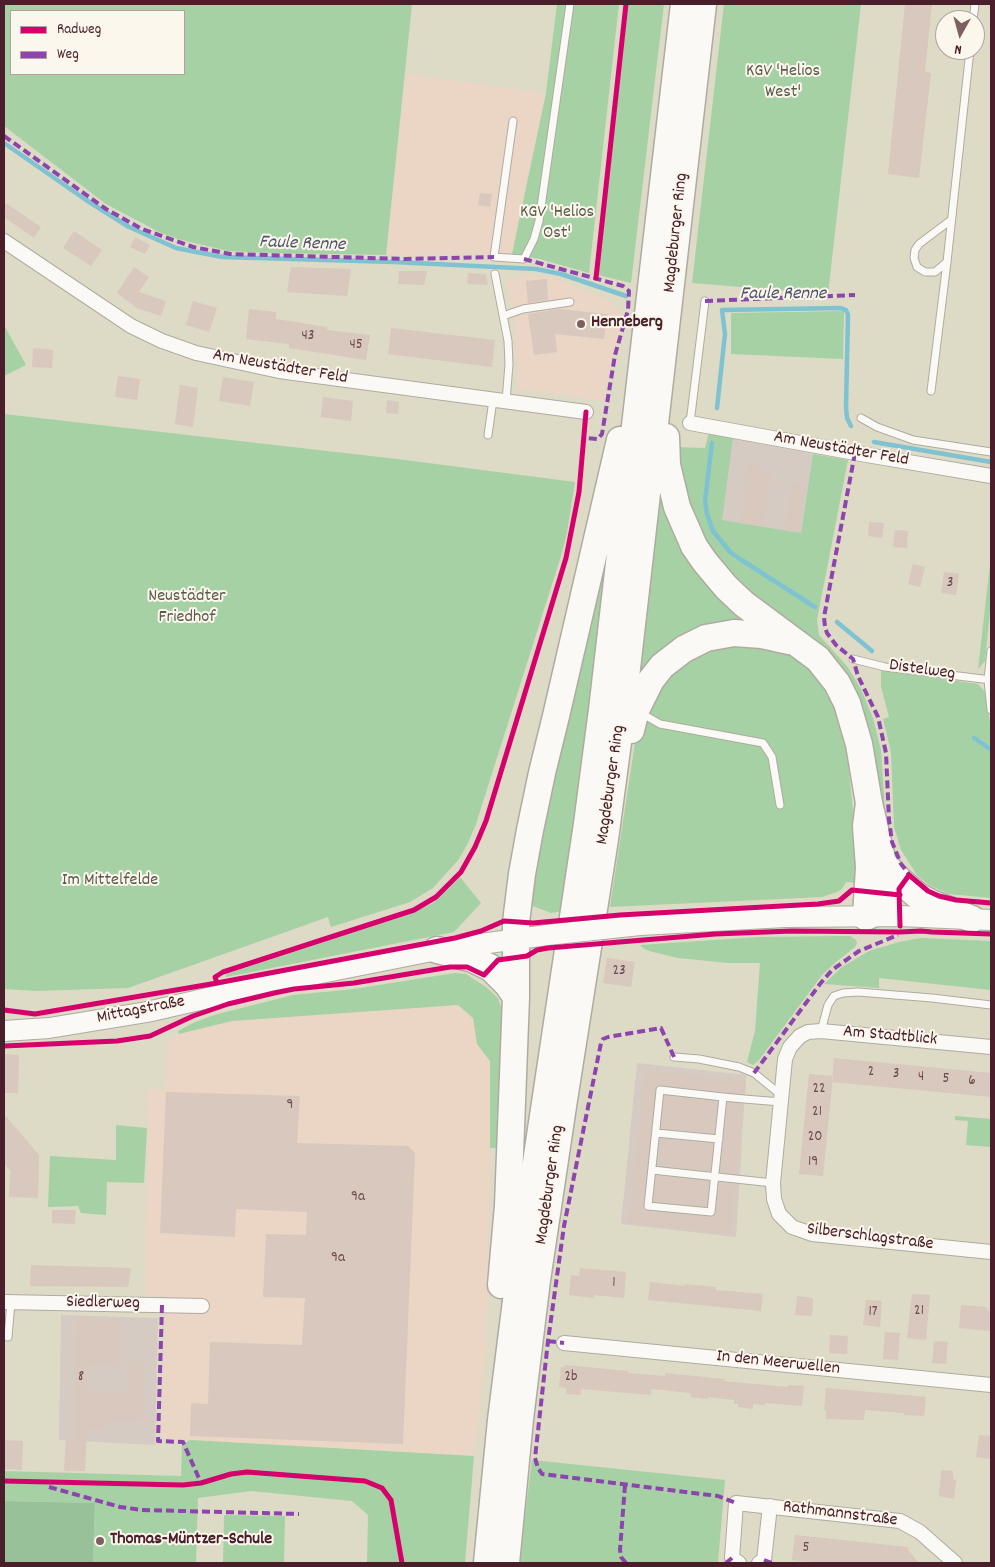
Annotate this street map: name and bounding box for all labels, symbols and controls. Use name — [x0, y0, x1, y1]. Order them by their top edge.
legend — [10, 10, 185, 75]
north arrow — [935, 10, 985, 60]
text: Radweg — [57, 19, 101, 41]
text: N — [954, 39, 963, 59]
text: Weg — [57, 44, 79, 66]
park label: KGV 'Helios West' — [746, 62, 820, 104]
street label: Magdeburger Ring — [660, 172, 694, 294]
park label: KGV 'Helios Ost' — [520, 203, 594, 245]
water label: Faule Renne — [258, 232, 346, 258]
water label: Faule Renne — [740, 284, 826, 306]
place label: Henneberg — [591, 313, 663, 335]
marker: Henneberg — [575, 318, 587, 330]
house number: 43 — [302, 328, 314, 346]
house number: 45 — [349, 337, 363, 355]
street label: Am Neustädter Feld — [211, 346, 349, 390]
street label: Am Neustädter Feld — [772, 428, 910, 472]
house number: 3 — [947, 575, 953, 593]
park label: Neustädter Friedhof — [148, 587, 226, 630]
street label: Distelweg — [888, 656, 956, 686]
street label: Magdeburger Ring — [593, 724, 631, 846]
park label: Im Mittelfelde — [62, 871, 158, 893]
house number: 23 — [612, 963, 626, 981]
street label: Mittagstraße — [95, 992, 187, 1030]
street label: Am Stadtblick — [842, 1022, 938, 1052]
house number: 2 — [868, 1064, 874, 1082]
house number: 3 — [893, 1066, 899, 1084]
house number: 4 — [918, 1069, 924, 1087]
house number: 5 — [943, 1071, 949, 1089]
house number: 6 — [968, 1073, 976, 1091]
house number: 22 — [812, 1081, 826, 1099]
house number: 9 — [287, 1097, 293, 1115]
house number: 21 — [812, 1104, 822, 1122]
street label: Magdeburger Ring — [532, 1124, 570, 1246]
house number: 20 — [808, 1129, 822, 1147]
house number: 19 — [808, 1154, 818, 1172]
house number: 9a — [351, 1189, 365, 1207]
street label: Silberschlagstraße — [805, 1220, 935, 1256]
house number: 9a — [331, 1250, 345, 1268]
house number: 1 — [612, 1275, 616, 1293]
street label: Siedlerweg — [66, 1293, 140, 1315]
house number: 21 — [914, 1303, 924, 1321]
house number: 17 — [868, 1304, 878, 1322]
street label: In den Meerwellen — [715, 1347, 841, 1381]
house number: 8 — [78, 1369, 84, 1387]
house number: 2b — [564, 1369, 578, 1387]
street label: Rathmannstraße — [781, 1497, 899, 1533]
place label: Thomas-Müntzer-Schule — [110, 1530, 272, 1552]
marker: Thomas-Müntzer-Schule — [94, 1535, 106, 1547]
house number: 5 — [803, 1540, 809, 1558]

